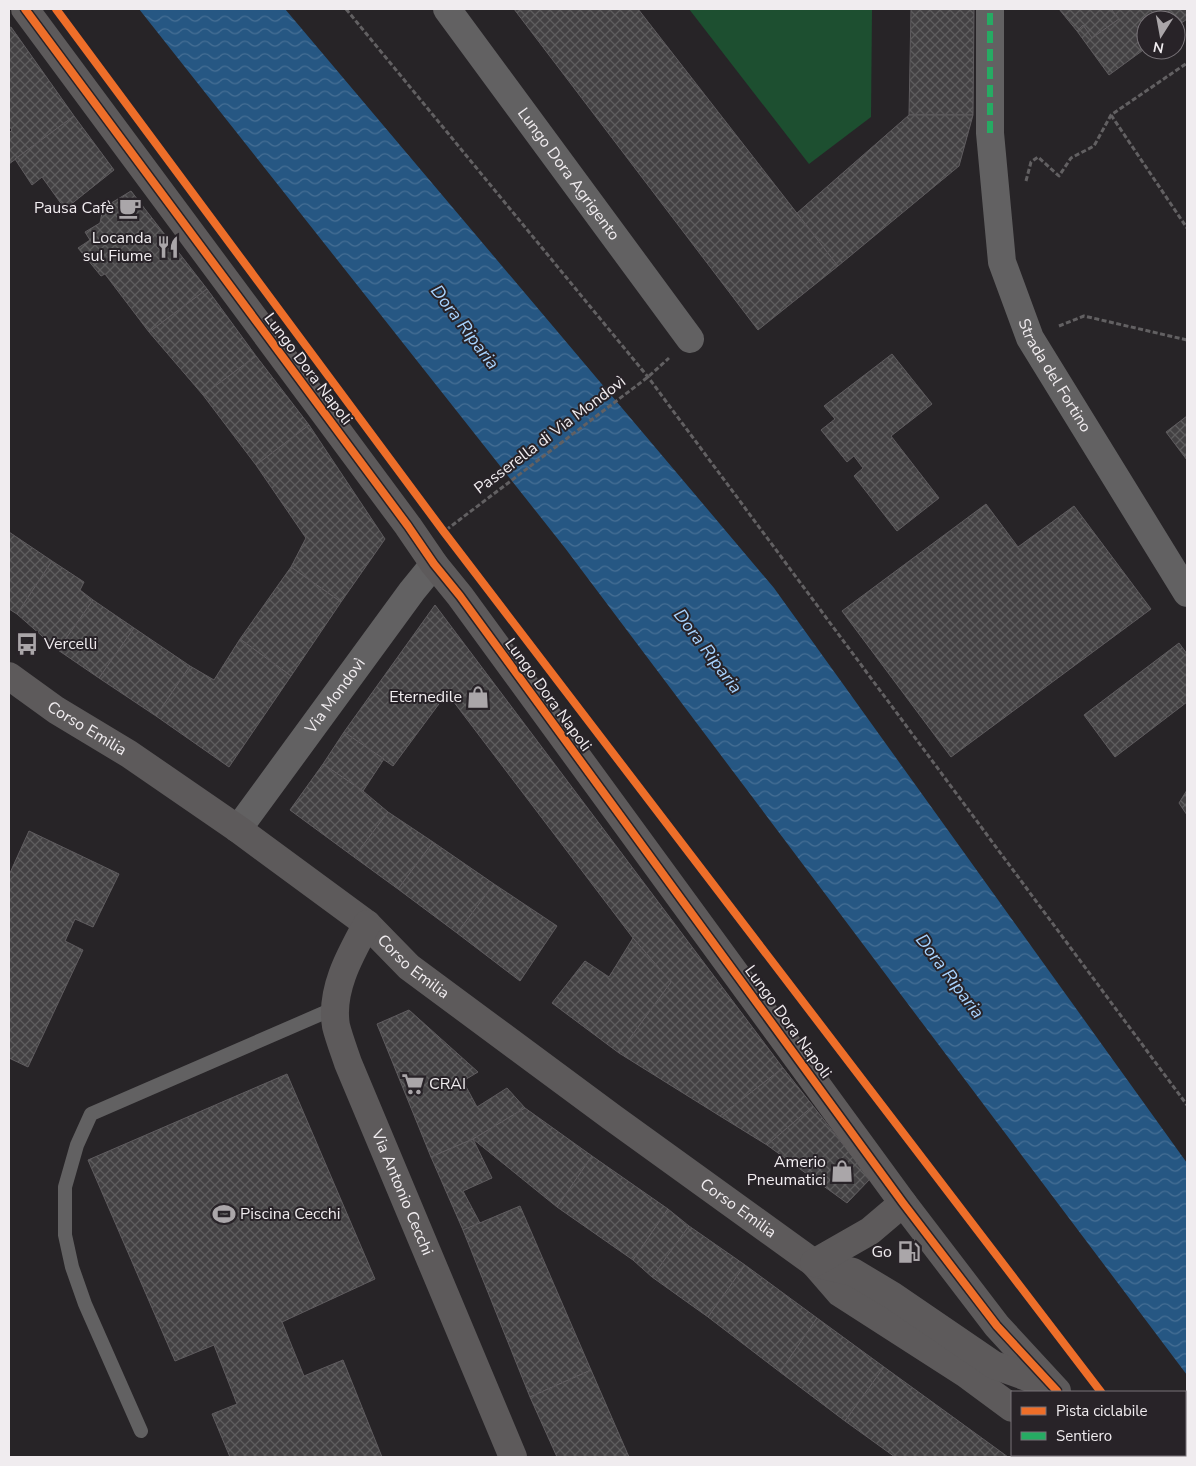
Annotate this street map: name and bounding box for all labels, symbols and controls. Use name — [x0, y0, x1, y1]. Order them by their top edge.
north arrow — [1136, 10, 1186, 60]
text: N — [1152, 37, 1166, 58]
street label: Lungo Dora Agrigento — [512, 103, 625, 245]
cafe icon: Pausa Cafè — [117, 195, 143, 221]
place label: Pausa Cafè — [34, 197, 114, 219]
place label: Locanda sul Fiume — [83, 227, 152, 267]
restaurant icon: Locanda sul Fiume — [155, 234, 181, 260]
water label: Dora Riparia — [425, 280, 505, 374]
street label: Lungo Dora Napoli — [259, 308, 357, 430]
street label: Strada del Fortino — [1013, 315, 1097, 437]
street label: Passerella di Via Mondovì — [470, 371, 630, 499]
water label: Dora Riparia — [668, 604, 748, 698]
bus stop icon: Vercelli — [14, 631, 40, 657]
place label: Vercelli — [43, 633, 97, 655]
street label: Lungo Dora Napoli — [499, 634, 597, 756]
street label: Via Mondovì — [300, 653, 371, 739]
shop icon: Eternedile — [465, 684, 491, 710]
place label: Eternedile — [389, 686, 462, 708]
street label: Corso Emilia — [43, 696, 131, 761]
water label: Dora Riparia — [910, 929, 990, 1023]
street label: Corso Emilia — [372, 930, 454, 1004]
street label: Lungo Dora Napoli — [739, 961, 837, 1083]
supermarket icon: CRAI — [400, 1071, 426, 1097]
place label: CRAI — [429, 1073, 466, 1095]
street label: Via Antonio Cecchi — [366, 1125, 438, 1259]
place label: Amerio Pneumatici — [747, 1151, 826, 1191]
shop icon: Amerio Pneumatici — [829, 1158, 855, 1184]
street label: Corso Emilia — [696, 1173, 781, 1243]
sports icon: Piscina Cecchi — [211, 1201, 237, 1227]
place label: Piscina Cecchi — [240, 1203, 341, 1225]
fuel station icon: Go — [896, 1239, 922, 1265]
place label: Go — [871, 1241, 892, 1263]
legend — [1011, 1391, 1186, 1456]
text: Pista ciclabile — [1056, 1401, 1148, 1421]
text: Sentiero — [1056, 1426, 1112, 1446]

